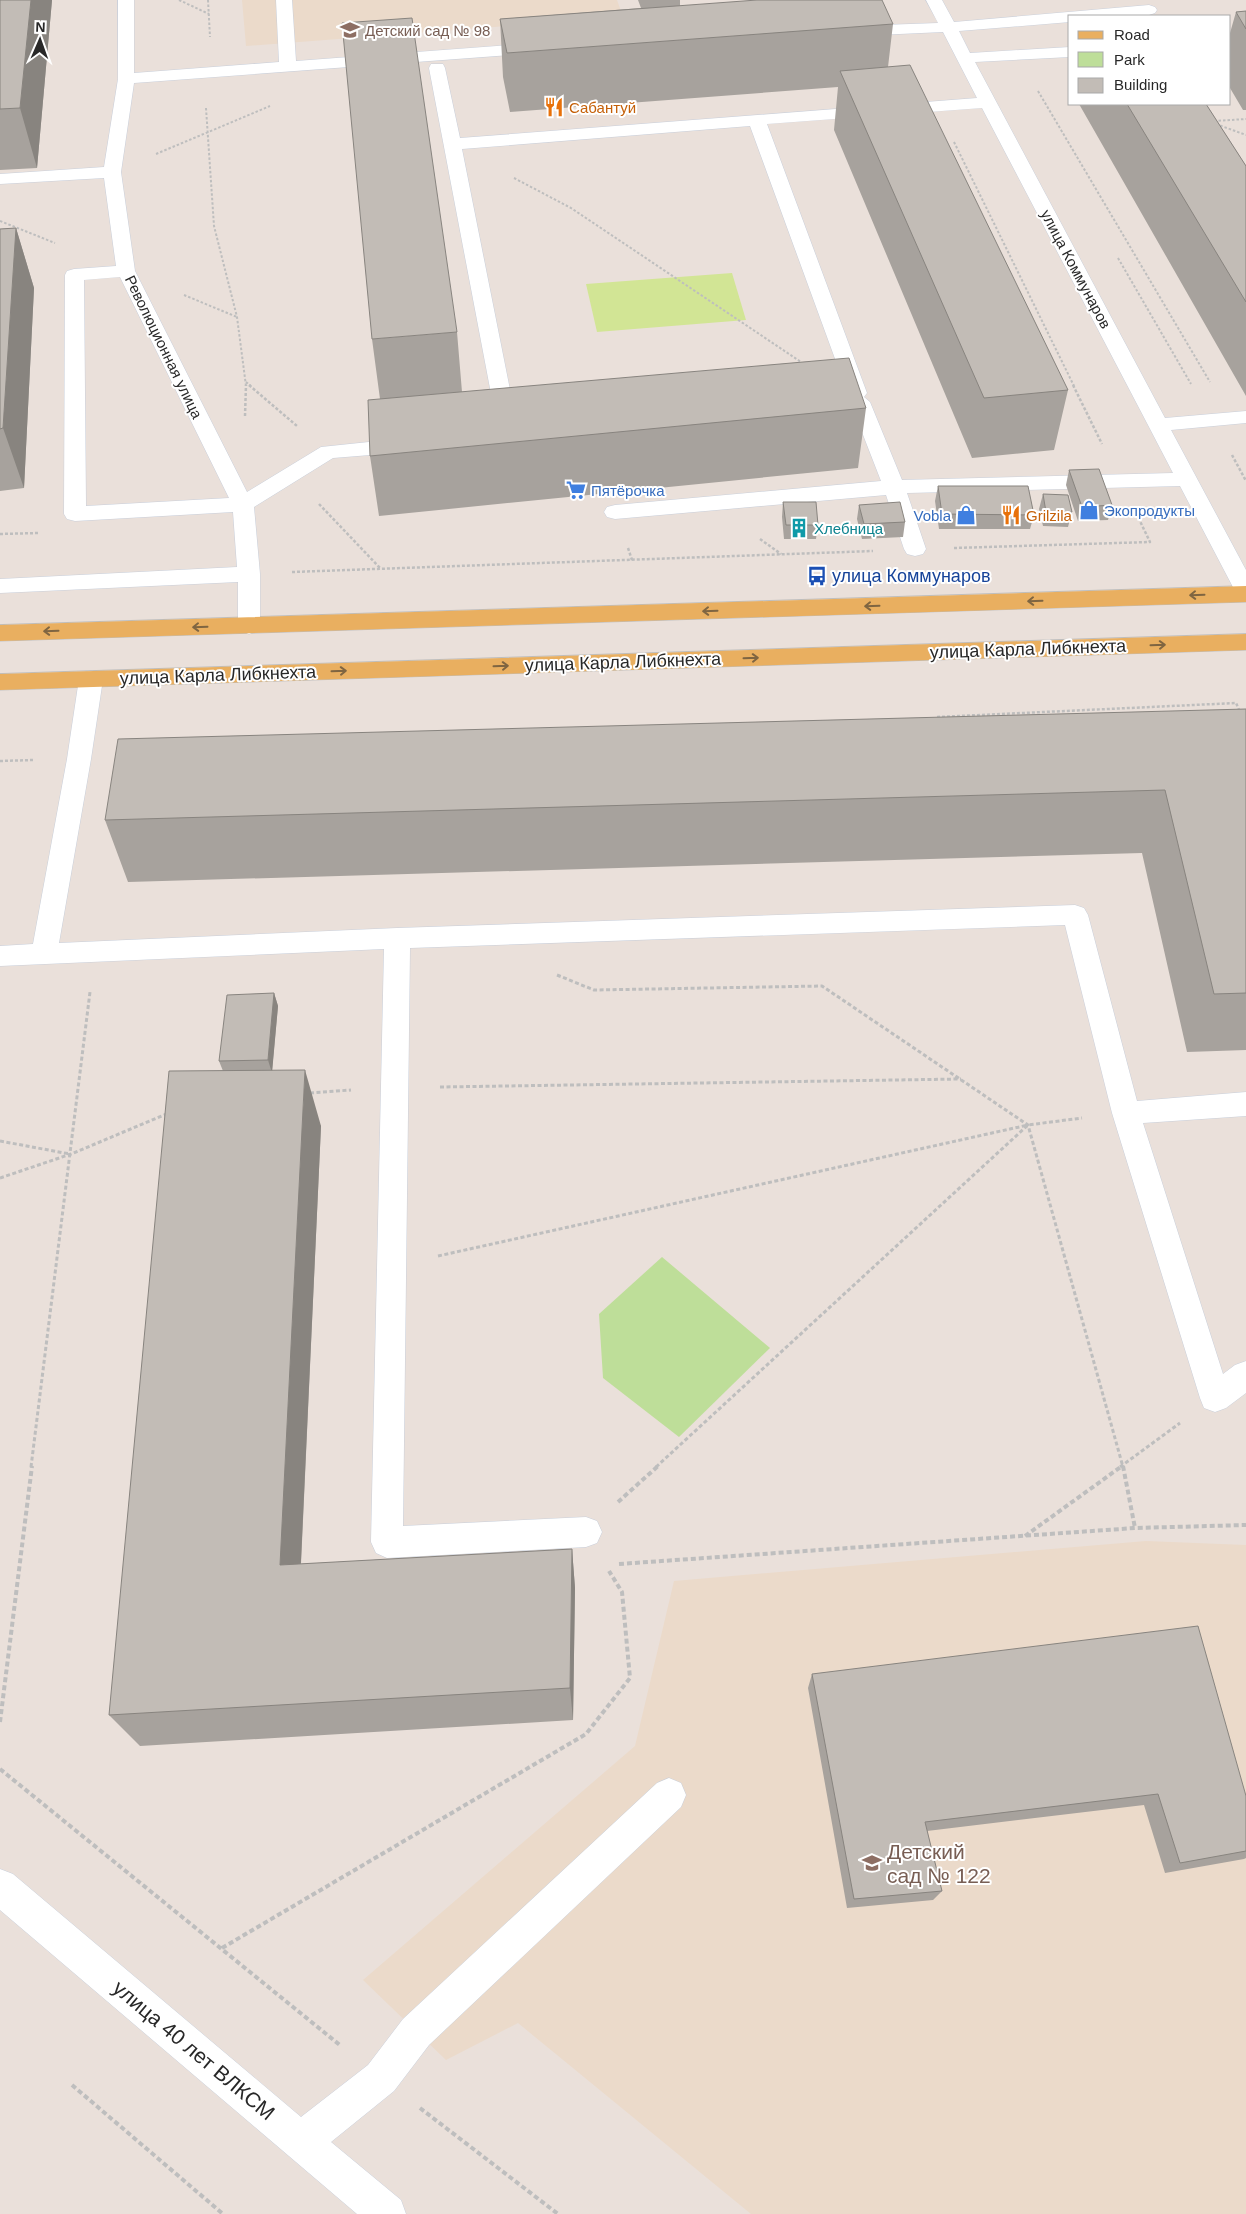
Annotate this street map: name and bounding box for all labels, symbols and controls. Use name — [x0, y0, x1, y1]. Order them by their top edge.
north arrow — [15, 15, 65, 65]
legend — [1068, 15, 1231, 105]
text: N — [35, 19, 46, 35]
school or university icon: Детский сад № 98 — [339, 19, 361, 41]
place label: Детский сад № 98 — [365, 22, 490, 39]
text: Road — [1114, 26, 1150, 43]
text: Park — [1114, 51, 1145, 68]
text: Building — [1114, 76, 1167, 93]
restaurant icon: Сабантуй — [543, 96, 565, 118]
place label: Сабантуй — [569, 99, 636, 116]
street label: улица Коммунаров — [1037, 207, 1115, 331]
street label: Революционная улица — [122, 273, 206, 422]
supermarket icon: Пятёрочка — [565, 479, 587, 501]
place label: Пятёрочка — [591, 482, 665, 499]
shop icon: Экопродукты — [1078, 499, 1100, 521]
place label: Экопродукты — [1104, 502, 1195, 519]
shop icon: Vobla — [955, 504, 977, 526]
restaurant icon: Grilzila — [1000, 504, 1022, 526]
place label: Vobla — [913, 507, 952, 524]
place label: Grilzila — [1026, 507, 1072, 524]
building icon: Хлебница — [788, 517, 810, 539]
place label: Хлебница — [814, 520, 884, 537]
bus stop icon: улица Коммунаров — [806, 565, 828, 587]
place label: улица Коммунаров — [832, 566, 990, 586]
one-way arrow — [1190, 591, 1206, 600]
one-way arrow — [1027, 596, 1043, 605]
one-way arrow — [865, 601, 881, 610]
one-way arrow — [702, 606, 718, 615]
one-way arrow — [193, 622, 209, 632]
one-way arrow — [44, 627, 60, 636]
street label: улица Карла Либкнехта — [930, 636, 1127, 662]
one-way arrow — [1150, 640, 1166, 650]
street label: улица Карла Либкнехта — [525, 649, 722, 675]
one-way arrow — [742, 653, 759, 663]
one-way arrow — [493, 661, 509, 671]
street label: улица Карла Либкнехта — [120, 662, 317, 688]
one-way arrow — [331, 667, 347, 676]
place label: Детский сад № 122 — [887, 1840, 991, 1887]
school or university icon: Детский сад № 122 — [861, 1852, 883, 1874]
street label: улица 40 лет ВЛКСМ — [109, 1976, 279, 2124]

